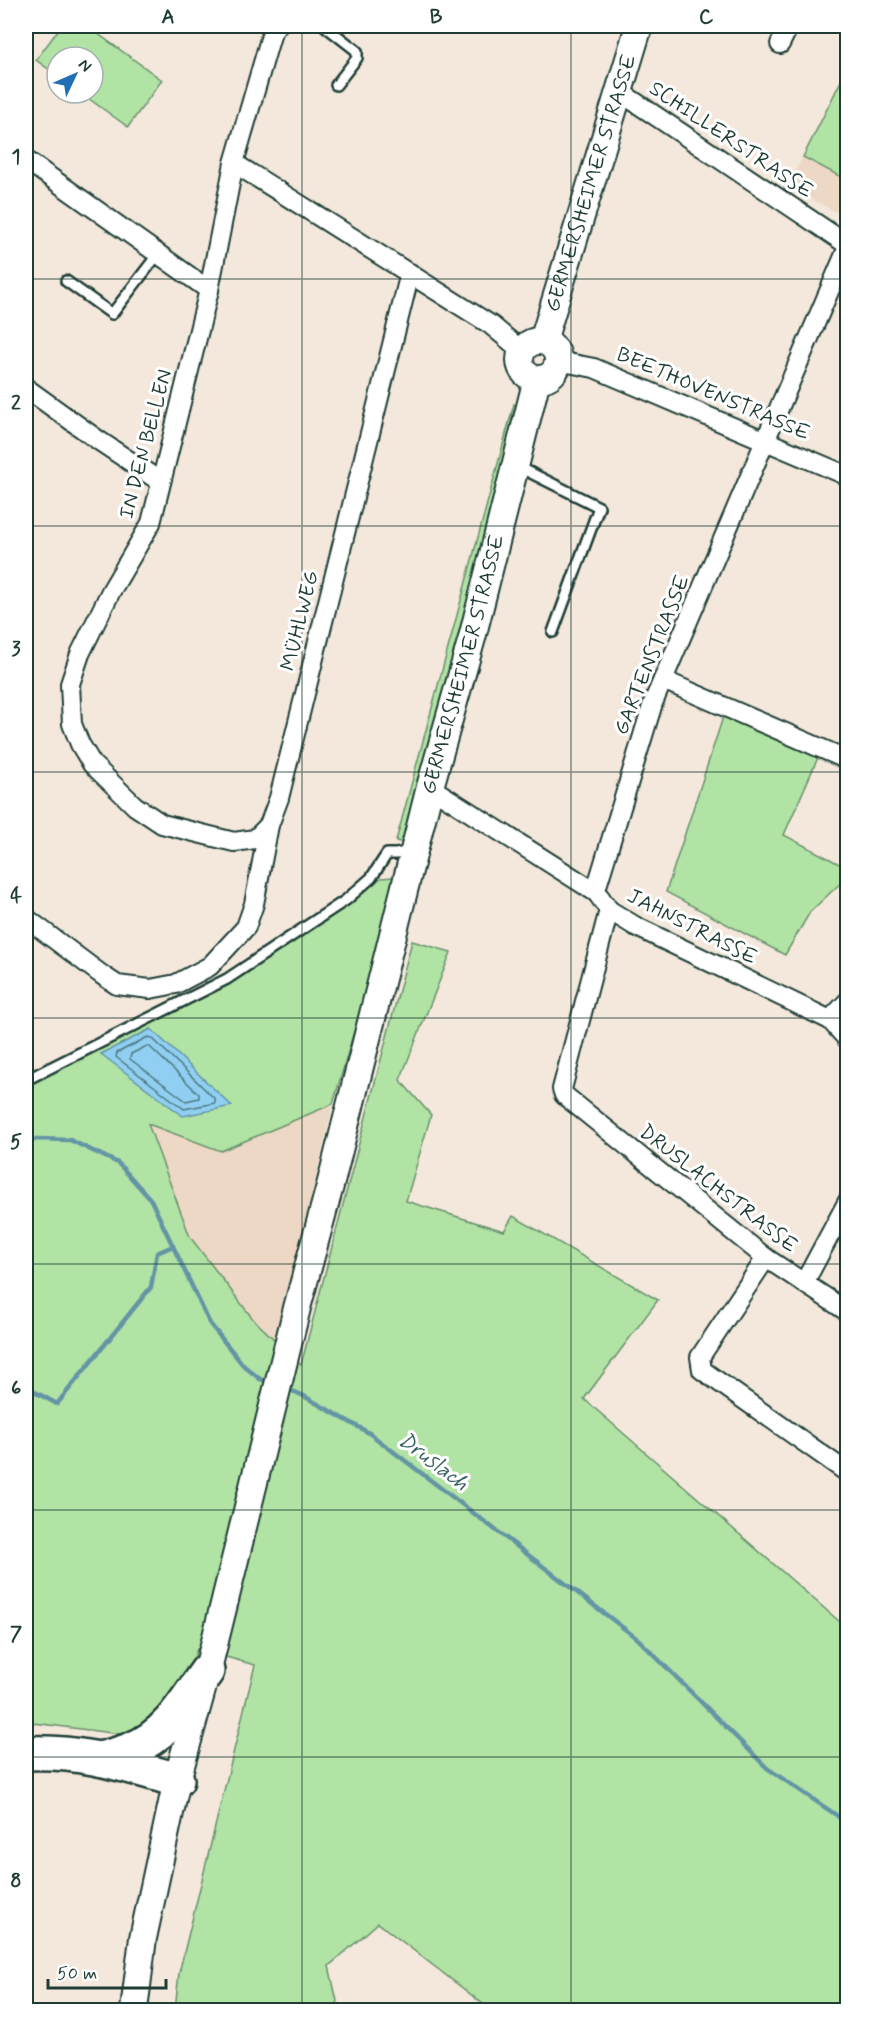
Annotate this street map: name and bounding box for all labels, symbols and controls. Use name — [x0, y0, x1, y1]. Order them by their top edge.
text: A — [161, 4, 175, 31]
text: B — [430, 4, 443, 31]
text: C — [699, 4, 714, 31]
north arrow — [45, 45, 105, 105]
street label: GERMERSHEIMER STRASSE — [539, 51, 644, 315]
text: N — [73, 54, 96, 77]
street label: SCHILLERSTRASSE — [644, 75, 819, 205]
text: 1 — [12, 144, 20, 171]
street label: BEETHOVENSTRASSE — [612, 341, 814, 447]
street label: IN DEN BELLEN — [113, 366, 179, 522]
text: 2 — [11, 390, 21, 417]
street label: GERMERSHEIMER STRASSE — [415, 532, 511, 797]
street label: MÜHLWEG — [274, 568, 326, 674]
street label: GARTENSTRASSE — [607, 571, 697, 739]
text: 3 — [11, 636, 21, 663]
street label: JAHNSTRASSE — [622, 882, 762, 972]
text: 4 — [10, 883, 22, 910]
street label: DRUSLACHSTRASSE — [633, 1118, 803, 1260]
text: 5 — [10, 1129, 22, 1156]
text: 6 — [11, 1375, 21, 1402]
water label: Druslach — [392, 1426, 474, 1498]
text: 7 — [10, 1621, 22, 1648]
text: 8 — [10, 1868, 22, 1895]
scale bar — [48, 1952, 166, 1990]
text: 50 m — [57, 1962, 97, 1986]

